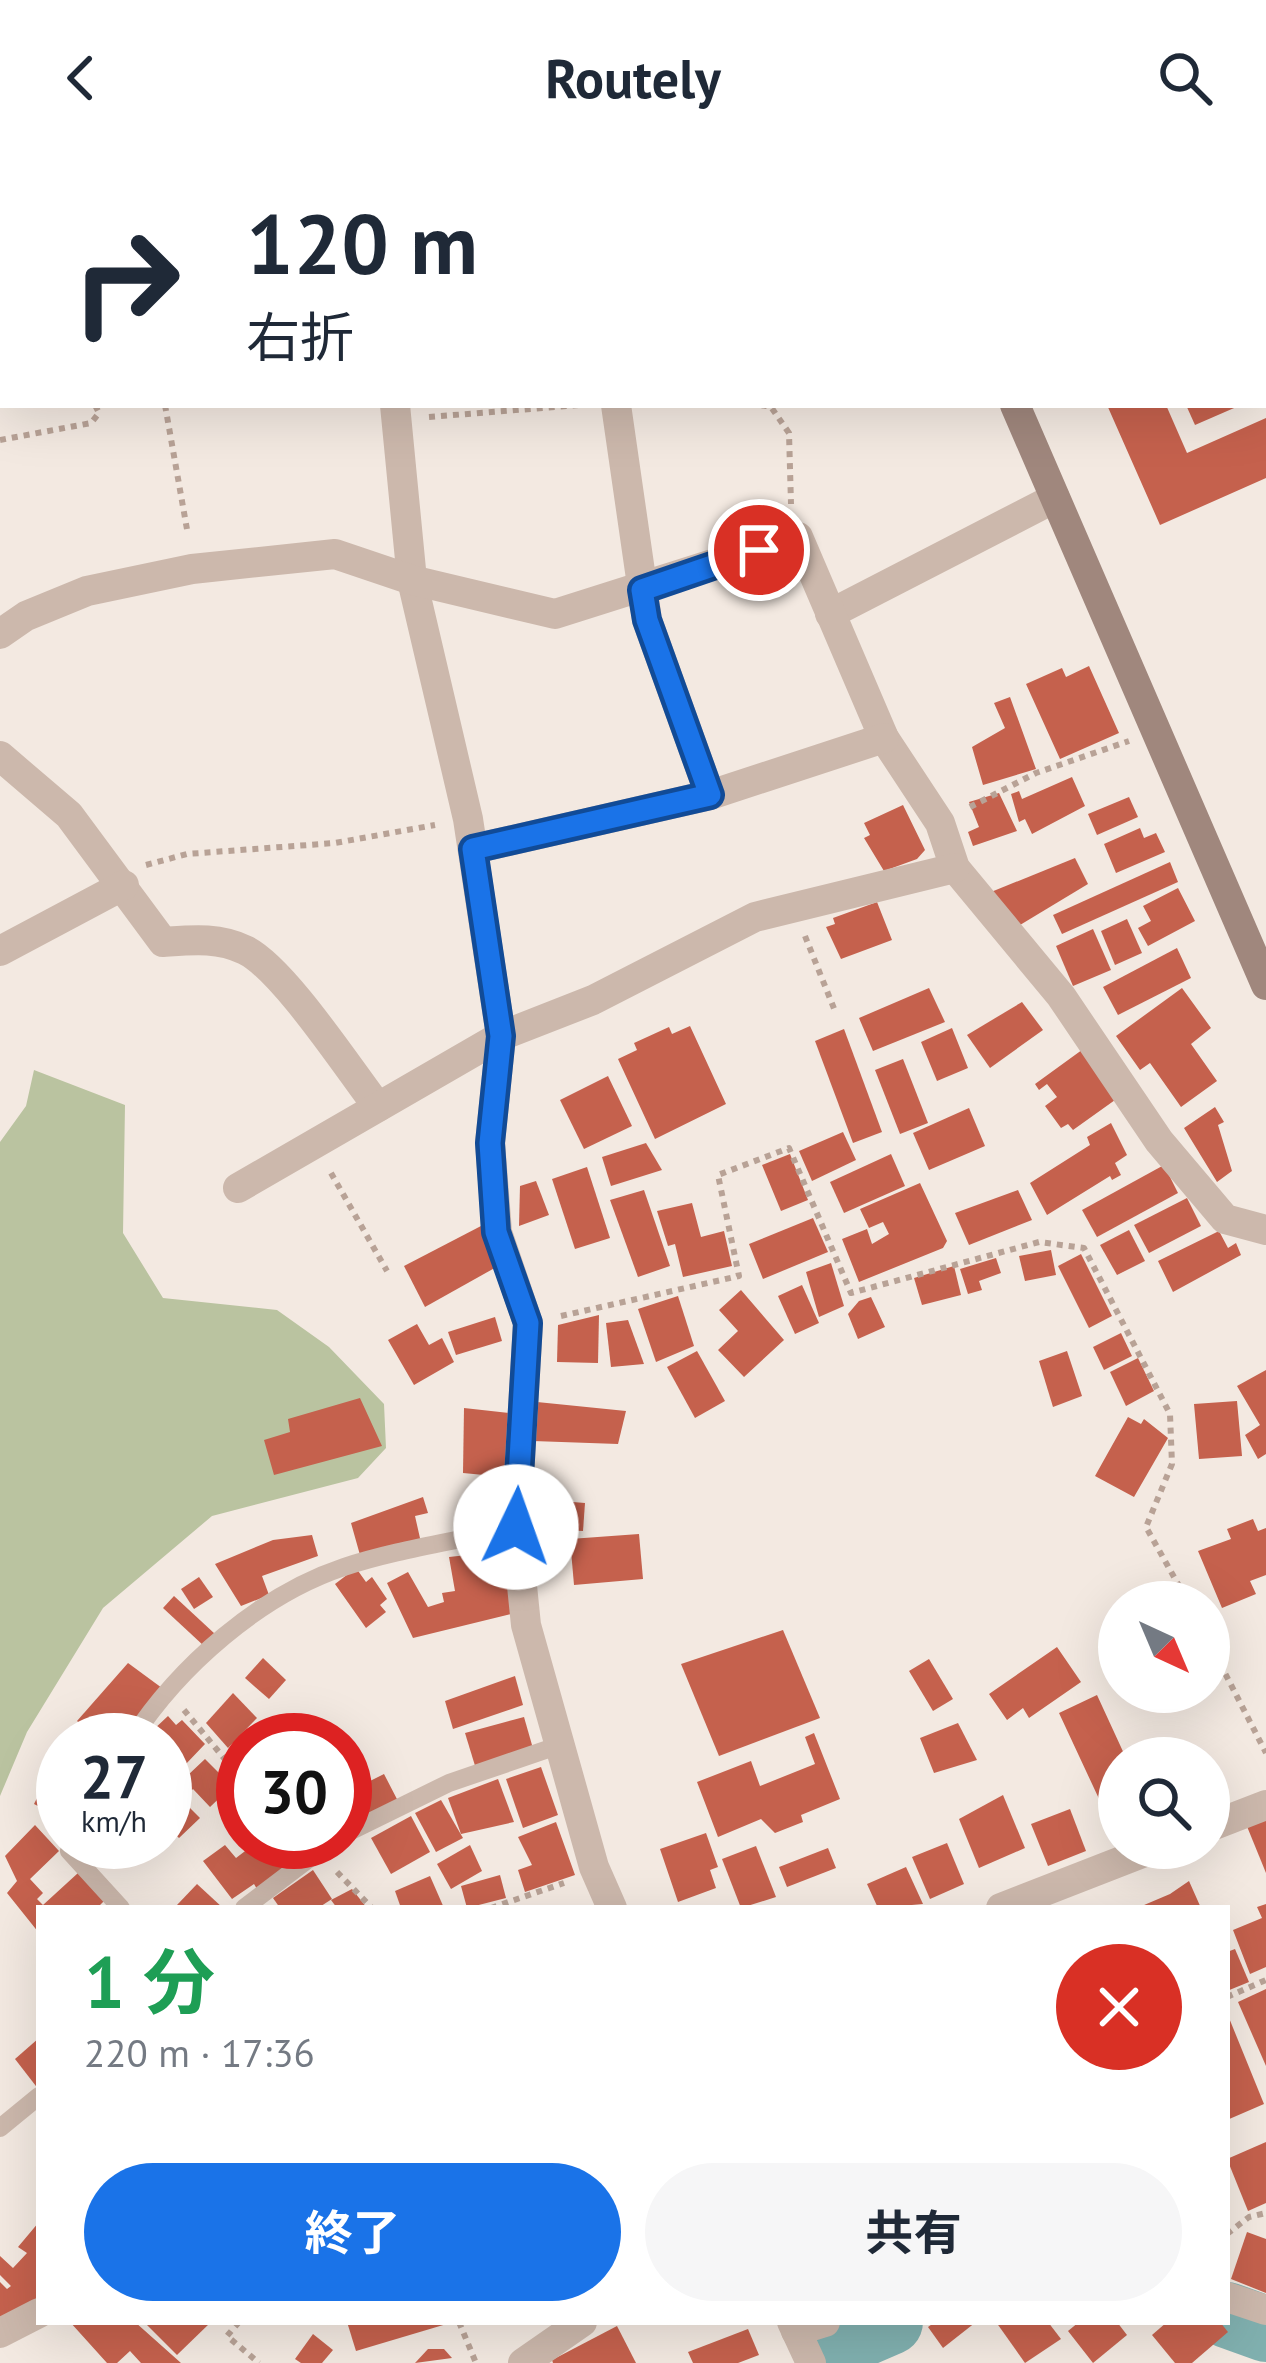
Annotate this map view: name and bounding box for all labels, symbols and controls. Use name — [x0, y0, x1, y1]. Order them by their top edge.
text: Routely — [545, 43, 721, 113]
icon: back — [48, 45, 114, 111]
icon: search — [1152, 45, 1218, 111]
text: 120 m — [246, 188, 478, 297]
icon: right — [48, 204, 204, 360]
text: 右折 — [246, 302, 354, 372]
pin — [708, 499, 810, 601]
icon: arrive — [726, 517, 792, 583]
position arrow — [453, 1464, 579, 1590]
north arrow — [1098, 1581, 1230, 1713]
map controls — [1098, 1581, 1230, 1869]
speed limit sign: 30 — [216, 1713, 372, 1869]
text: 27 — [80, 1737, 148, 1815]
button: search — [1098, 1737, 1230, 1869]
text: km/h — [81, 1801, 147, 1840]
text: 1 分 — [84, 1935, 215, 2028]
button: close — [1056, 1944, 1182, 2070]
text: 220 m · 17:36 — [84, 2027, 315, 2078]
button: 終了 — [84, 2163, 621, 2301]
button: 共有 — [645, 2163, 1182, 2301]

